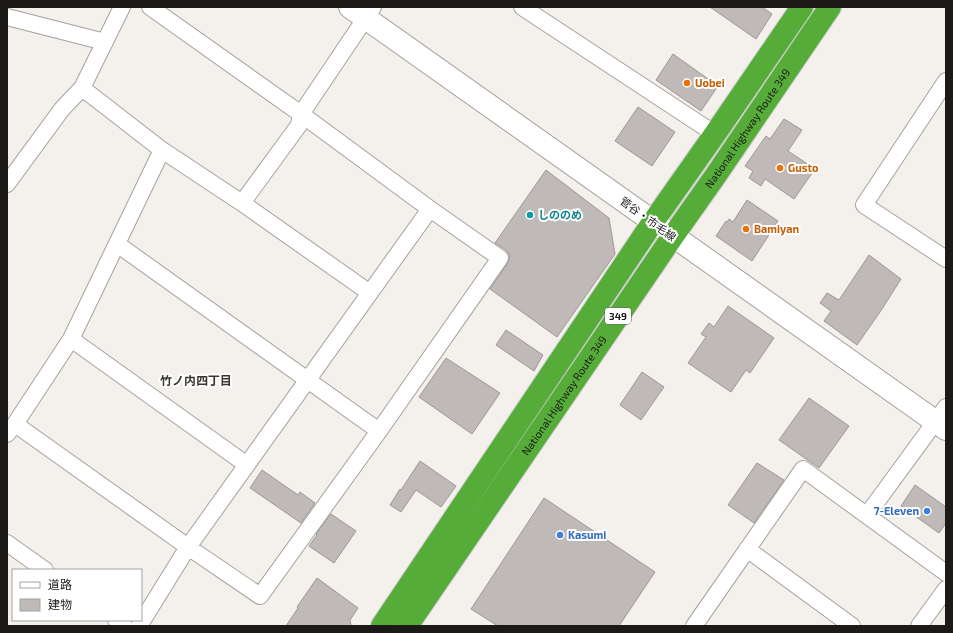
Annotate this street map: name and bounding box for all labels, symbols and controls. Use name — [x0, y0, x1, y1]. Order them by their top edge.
street label: National Highway Route 349 — [702, 66, 792, 190]
place label: Uobei — [695, 76, 725, 89]
marker: Uobei — [682, 78, 692, 88]
place label: Gusto — [788, 161, 819, 174]
marker: Gusto — [775, 163, 785, 173]
street label: 菅谷・市毛線 — [618, 194, 679, 243]
place label: しののめ — [538, 208, 582, 221]
marker: しののめ — [525, 210, 535, 220]
place label: Bamiyan — [754, 222, 799, 236]
marker: Bamiyan — [741, 224, 751, 234]
road number: 349 — [605, 308, 631, 324]
street label: National Highway Route 349 — [519, 333, 609, 457]
district label: 竹ノ内四丁目 — [160, 373, 232, 387]
place label: 7-Eleven — [874, 504, 919, 517]
marker: 7-Eleven — [922, 506, 932, 516]
place label: Kasumi — [568, 528, 606, 541]
marker: Kasumi — [555, 530, 565, 540]
legend — [12, 569, 142, 621]
text: 道路 — [48, 577, 72, 591]
text: 建物 — [48, 597, 72, 611]

